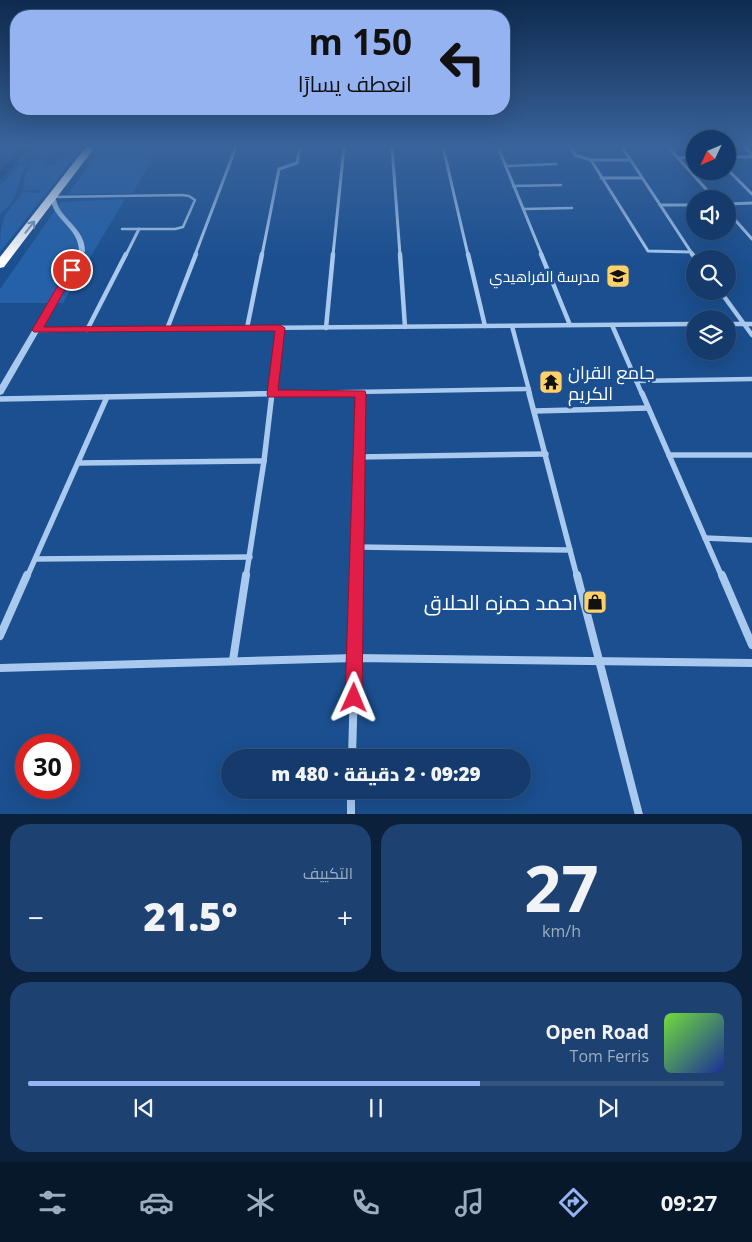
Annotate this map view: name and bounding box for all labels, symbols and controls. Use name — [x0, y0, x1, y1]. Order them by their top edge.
text: 150 m — [308, 18, 412, 65]
icon: left — [430, 30, 495, 95]
text: انعطف يسارًا — [298, 68, 412, 98]
north arrow — [686, 130, 736, 180]
map controls — [686, 130, 736, 360]
button: sound — [686, 190, 736, 240]
one-way arrow — [25, 220, 35, 234]
pin — [51, 249, 93, 291]
button: search — [686, 250, 736, 300]
icon: arrive — [58, 256, 86, 284]
school or university icon: مدرسة الفراهيدي — [605, 263, 631, 289]
place label: مدرسة الفراهيدي — [489, 266, 600, 289]
button: layers — [686, 310, 736, 360]
place label: جامع القران الكريم — [568, 360, 654, 406]
temple icon: جامع القران الكريم — [538, 369, 564, 395]
place label: احمد حمزه الحلاق — [424, 588, 578, 616]
shop icon: احمد حمزه الحلاق — [582, 589, 608, 615]
position arrow — [327, 671, 379, 723]
speed limit sign: 30 — [15, 734, 80, 799]
text: 09:29 · 2 دقيقة · 480 m — [271, 761, 481, 787]
text: 27 — [524, 843, 599, 931]
text: التكييف — [303, 862, 353, 884]
text: 21.5° — [144, 890, 237, 942]
text: − — [28, 898, 44, 936]
text: + — [337, 898, 353, 936]
text: km/h — [542, 920, 581, 942]
text: Open Road — [545, 1019, 649, 1045]
text: Tom Ferris — [570, 1045, 649, 1067]
icon: previous — [130, 1094, 158, 1122]
icon: pause — [362, 1094, 390, 1122]
icon: next — [594, 1094, 622, 1122]
icon: filters — [35, 1185, 70, 1220]
icon: car — [139, 1185, 174, 1220]
icon: climate — [243, 1185, 278, 1220]
icon: phone — [348, 1185, 383, 1220]
icon: music — [452, 1185, 487, 1220]
icon: directions — [556, 1185, 591, 1220]
text: 09:27 — [661, 1187, 717, 1217]

